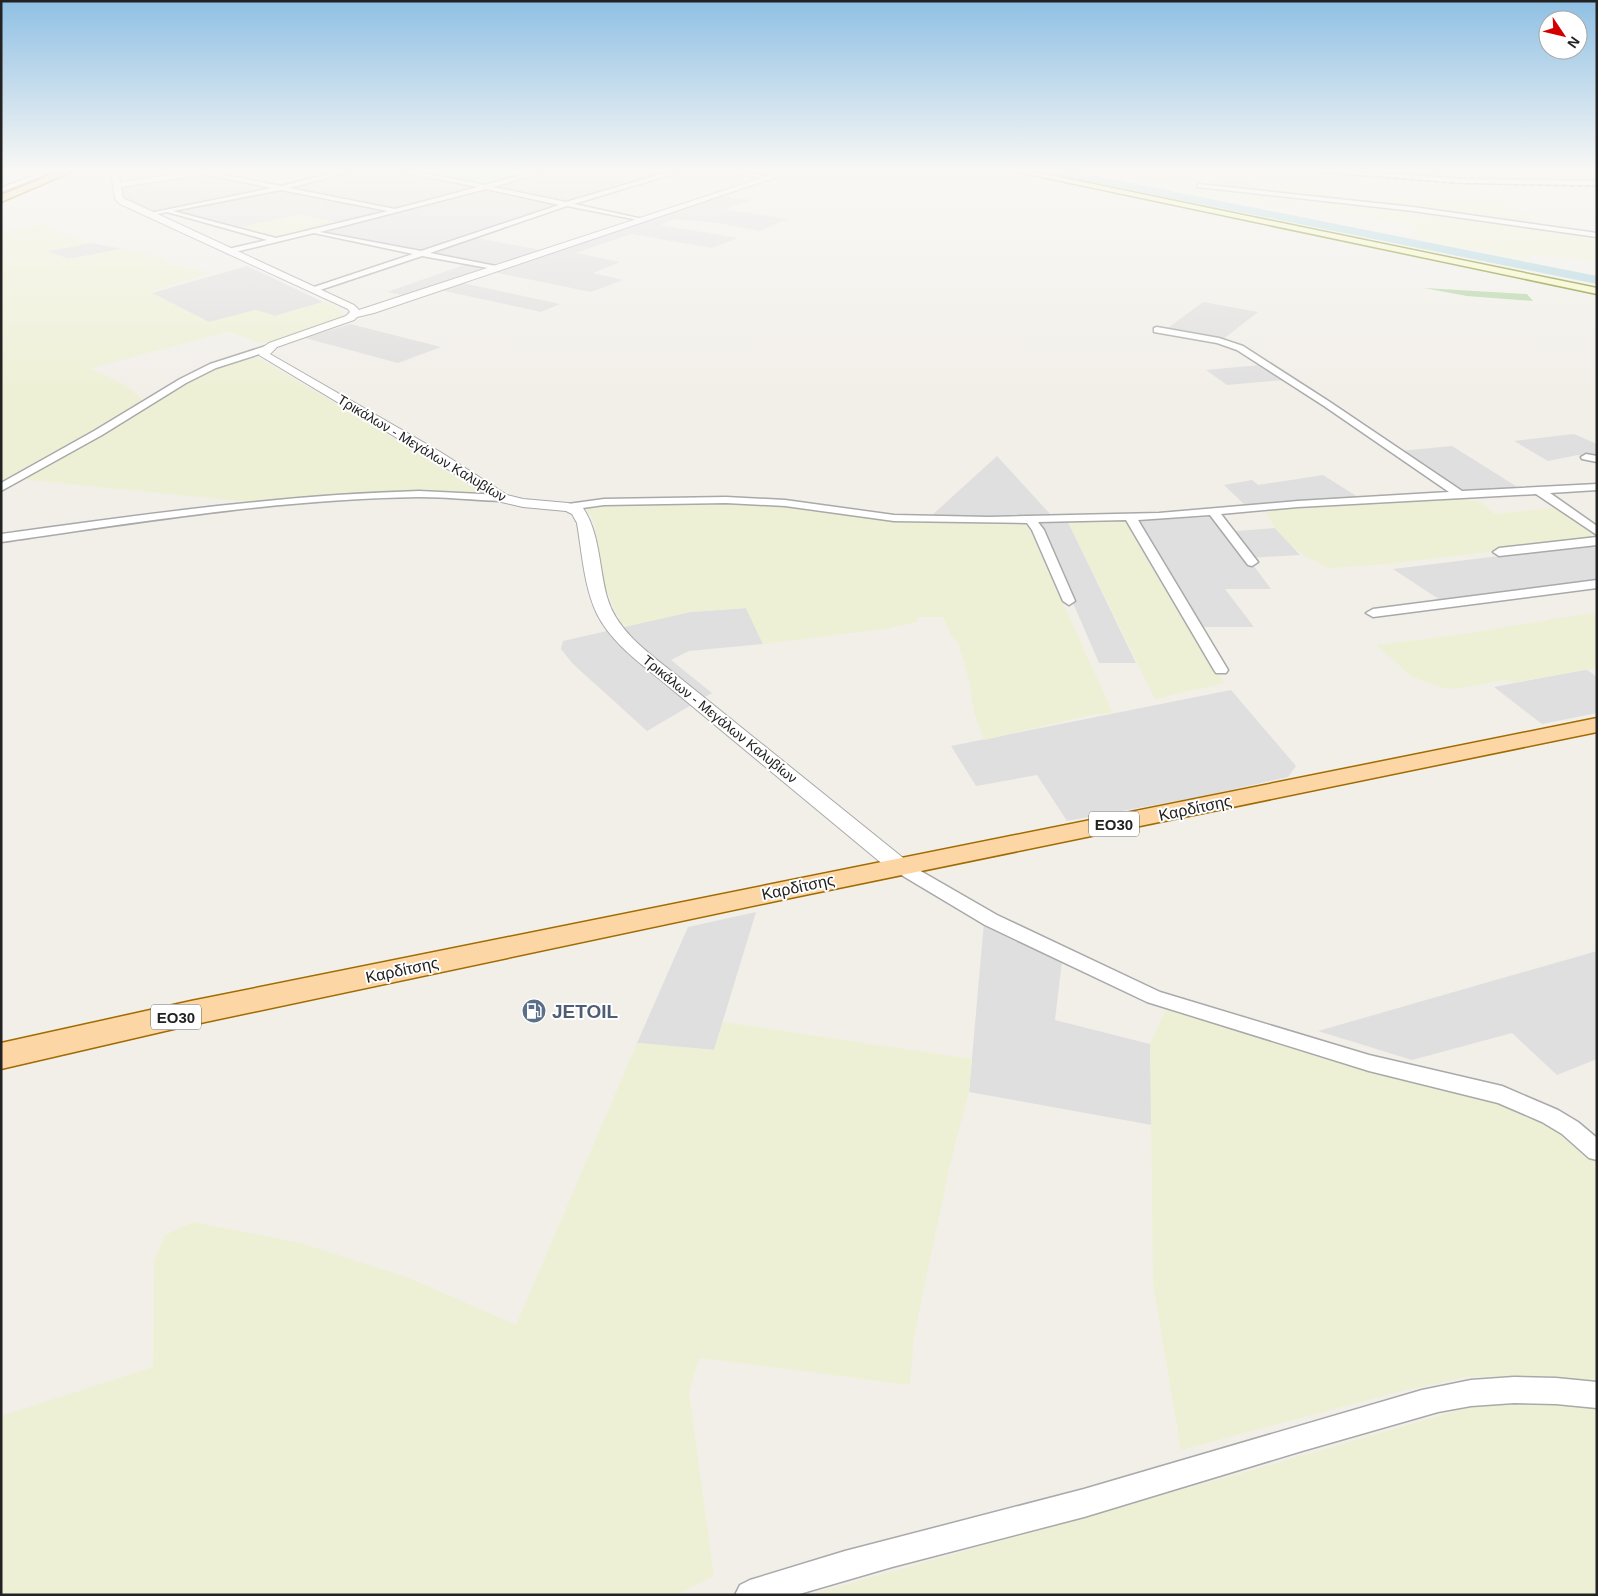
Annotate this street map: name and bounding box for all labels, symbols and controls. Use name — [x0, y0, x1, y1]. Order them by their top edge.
north arrow — [1538, 10, 1588, 60]
text: N — [1564, 34, 1583, 51]
street label: Τρικάλων - Μεγάλων Καλυβίων — [335, 391, 509, 505]
street label: Τρικάλων - Μεγάλων Καλυβίων — [640, 652, 800, 786]
street label: Καρδίτσης — [1157, 792, 1233, 824]
road number: ΕΟ30 — [1089, 812, 1139, 836]
street label: Καρδίτσης — [760, 871, 836, 903]
street label: Καρδίτσης — [364, 954, 440, 986]
fuel station icon: JETOIL — [521, 998, 547, 1024]
place label: JETOIL — [552, 1001, 619, 1022]
road number: ΕΟ30 — [151, 1004, 201, 1030]

